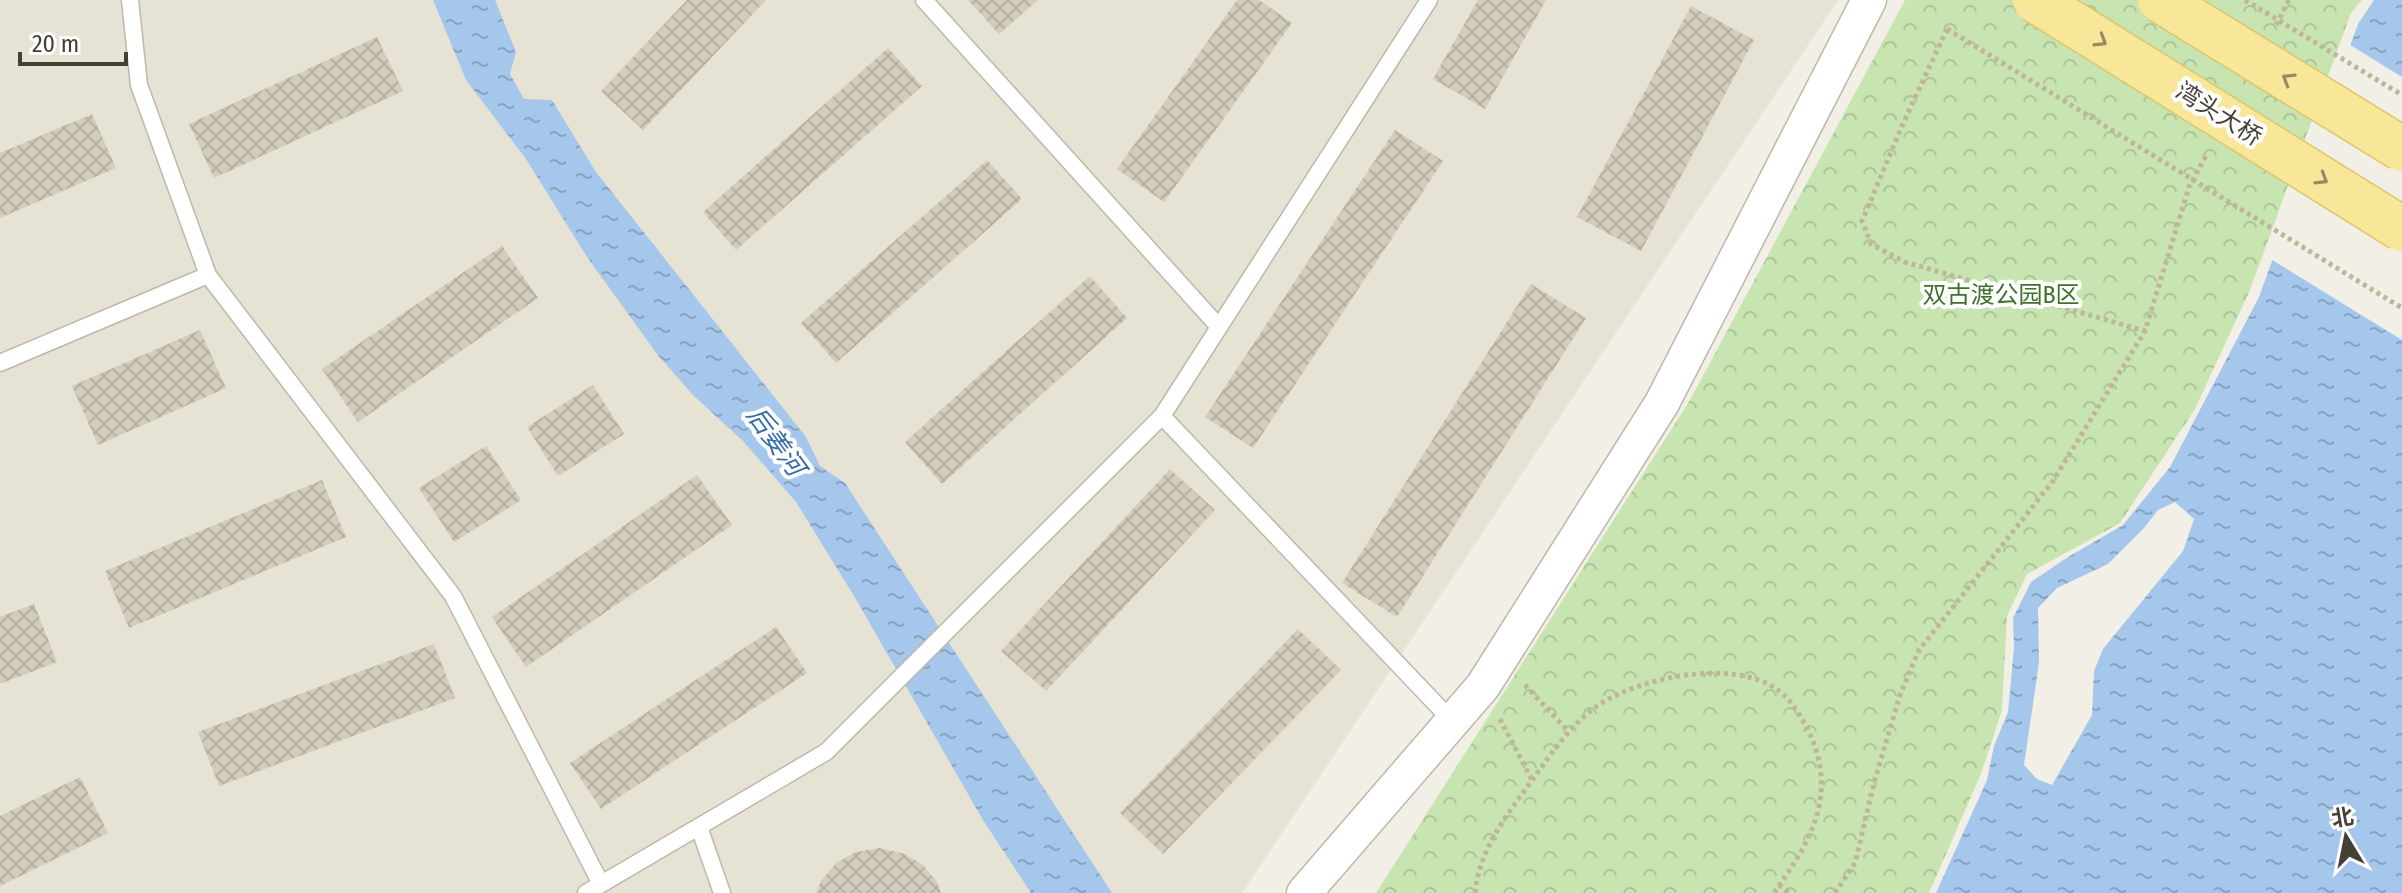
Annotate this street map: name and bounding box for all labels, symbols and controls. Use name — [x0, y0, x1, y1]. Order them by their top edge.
scale bar — [20, 16, 126, 66]
text: 20 m — [32, 30, 79, 58]
one-way arrow — [2092, 32, 2107, 47]
one-way arrow — [2282, 73, 2297, 88]
street label: 湾头大桥 — [2171, 77, 2267, 151]
one-way arrow — [2313, 169, 2328, 185]
park label: 双古渡公园B区 — [1922, 281, 2080, 309]
water label: 后姜河 — [740, 401, 814, 486]
north arrow — [2306, 797, 2386, 877]
text: 北 — [2329, 803, 2356, 833]

